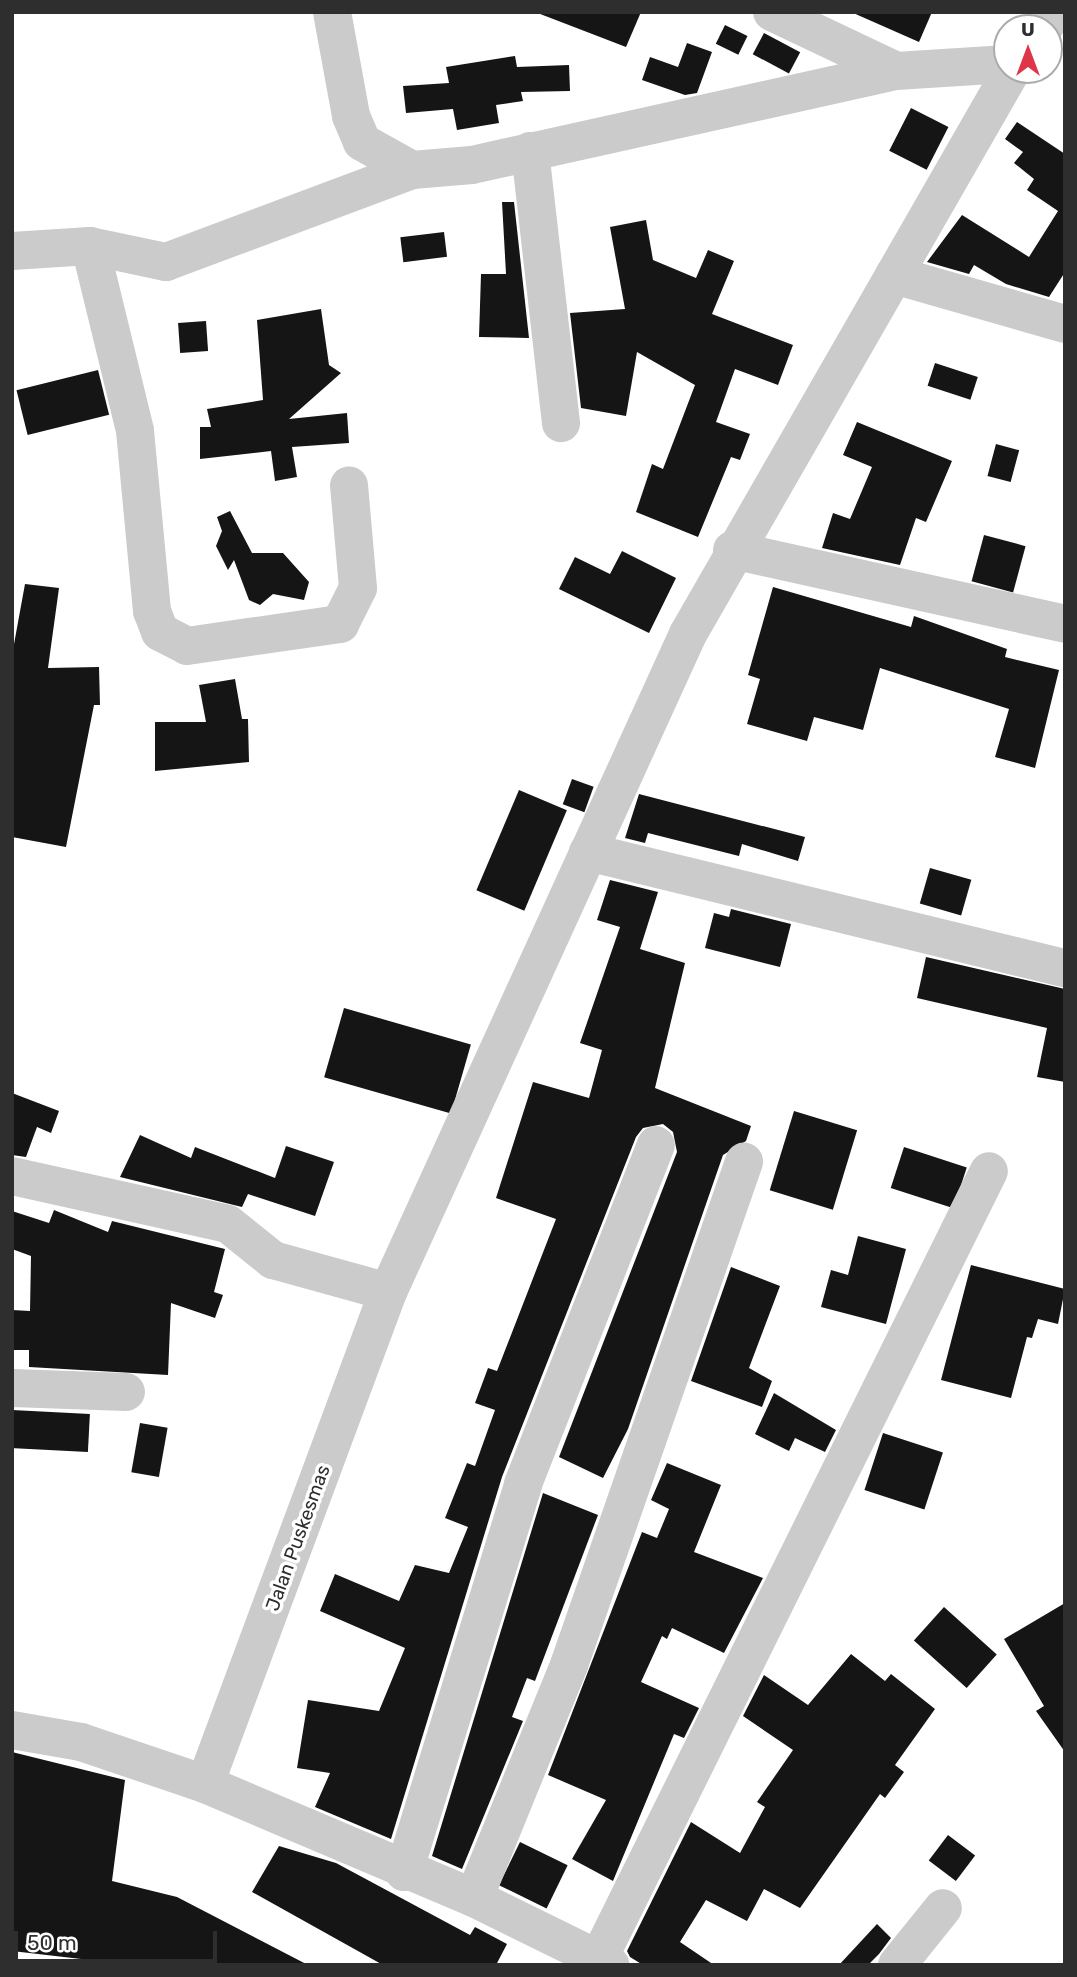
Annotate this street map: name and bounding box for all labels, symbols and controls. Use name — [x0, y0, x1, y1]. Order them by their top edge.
north arrow — [993, 14, 1063, 84]
text: U — [1021, 18, 1035, 41]
street label: Jalan Puskesmas — [261, 1462, 335, 1614]
scale bar — [18, 1918, 220, 1962]
text: 50 m — [27, 1930, 77, 1955]

